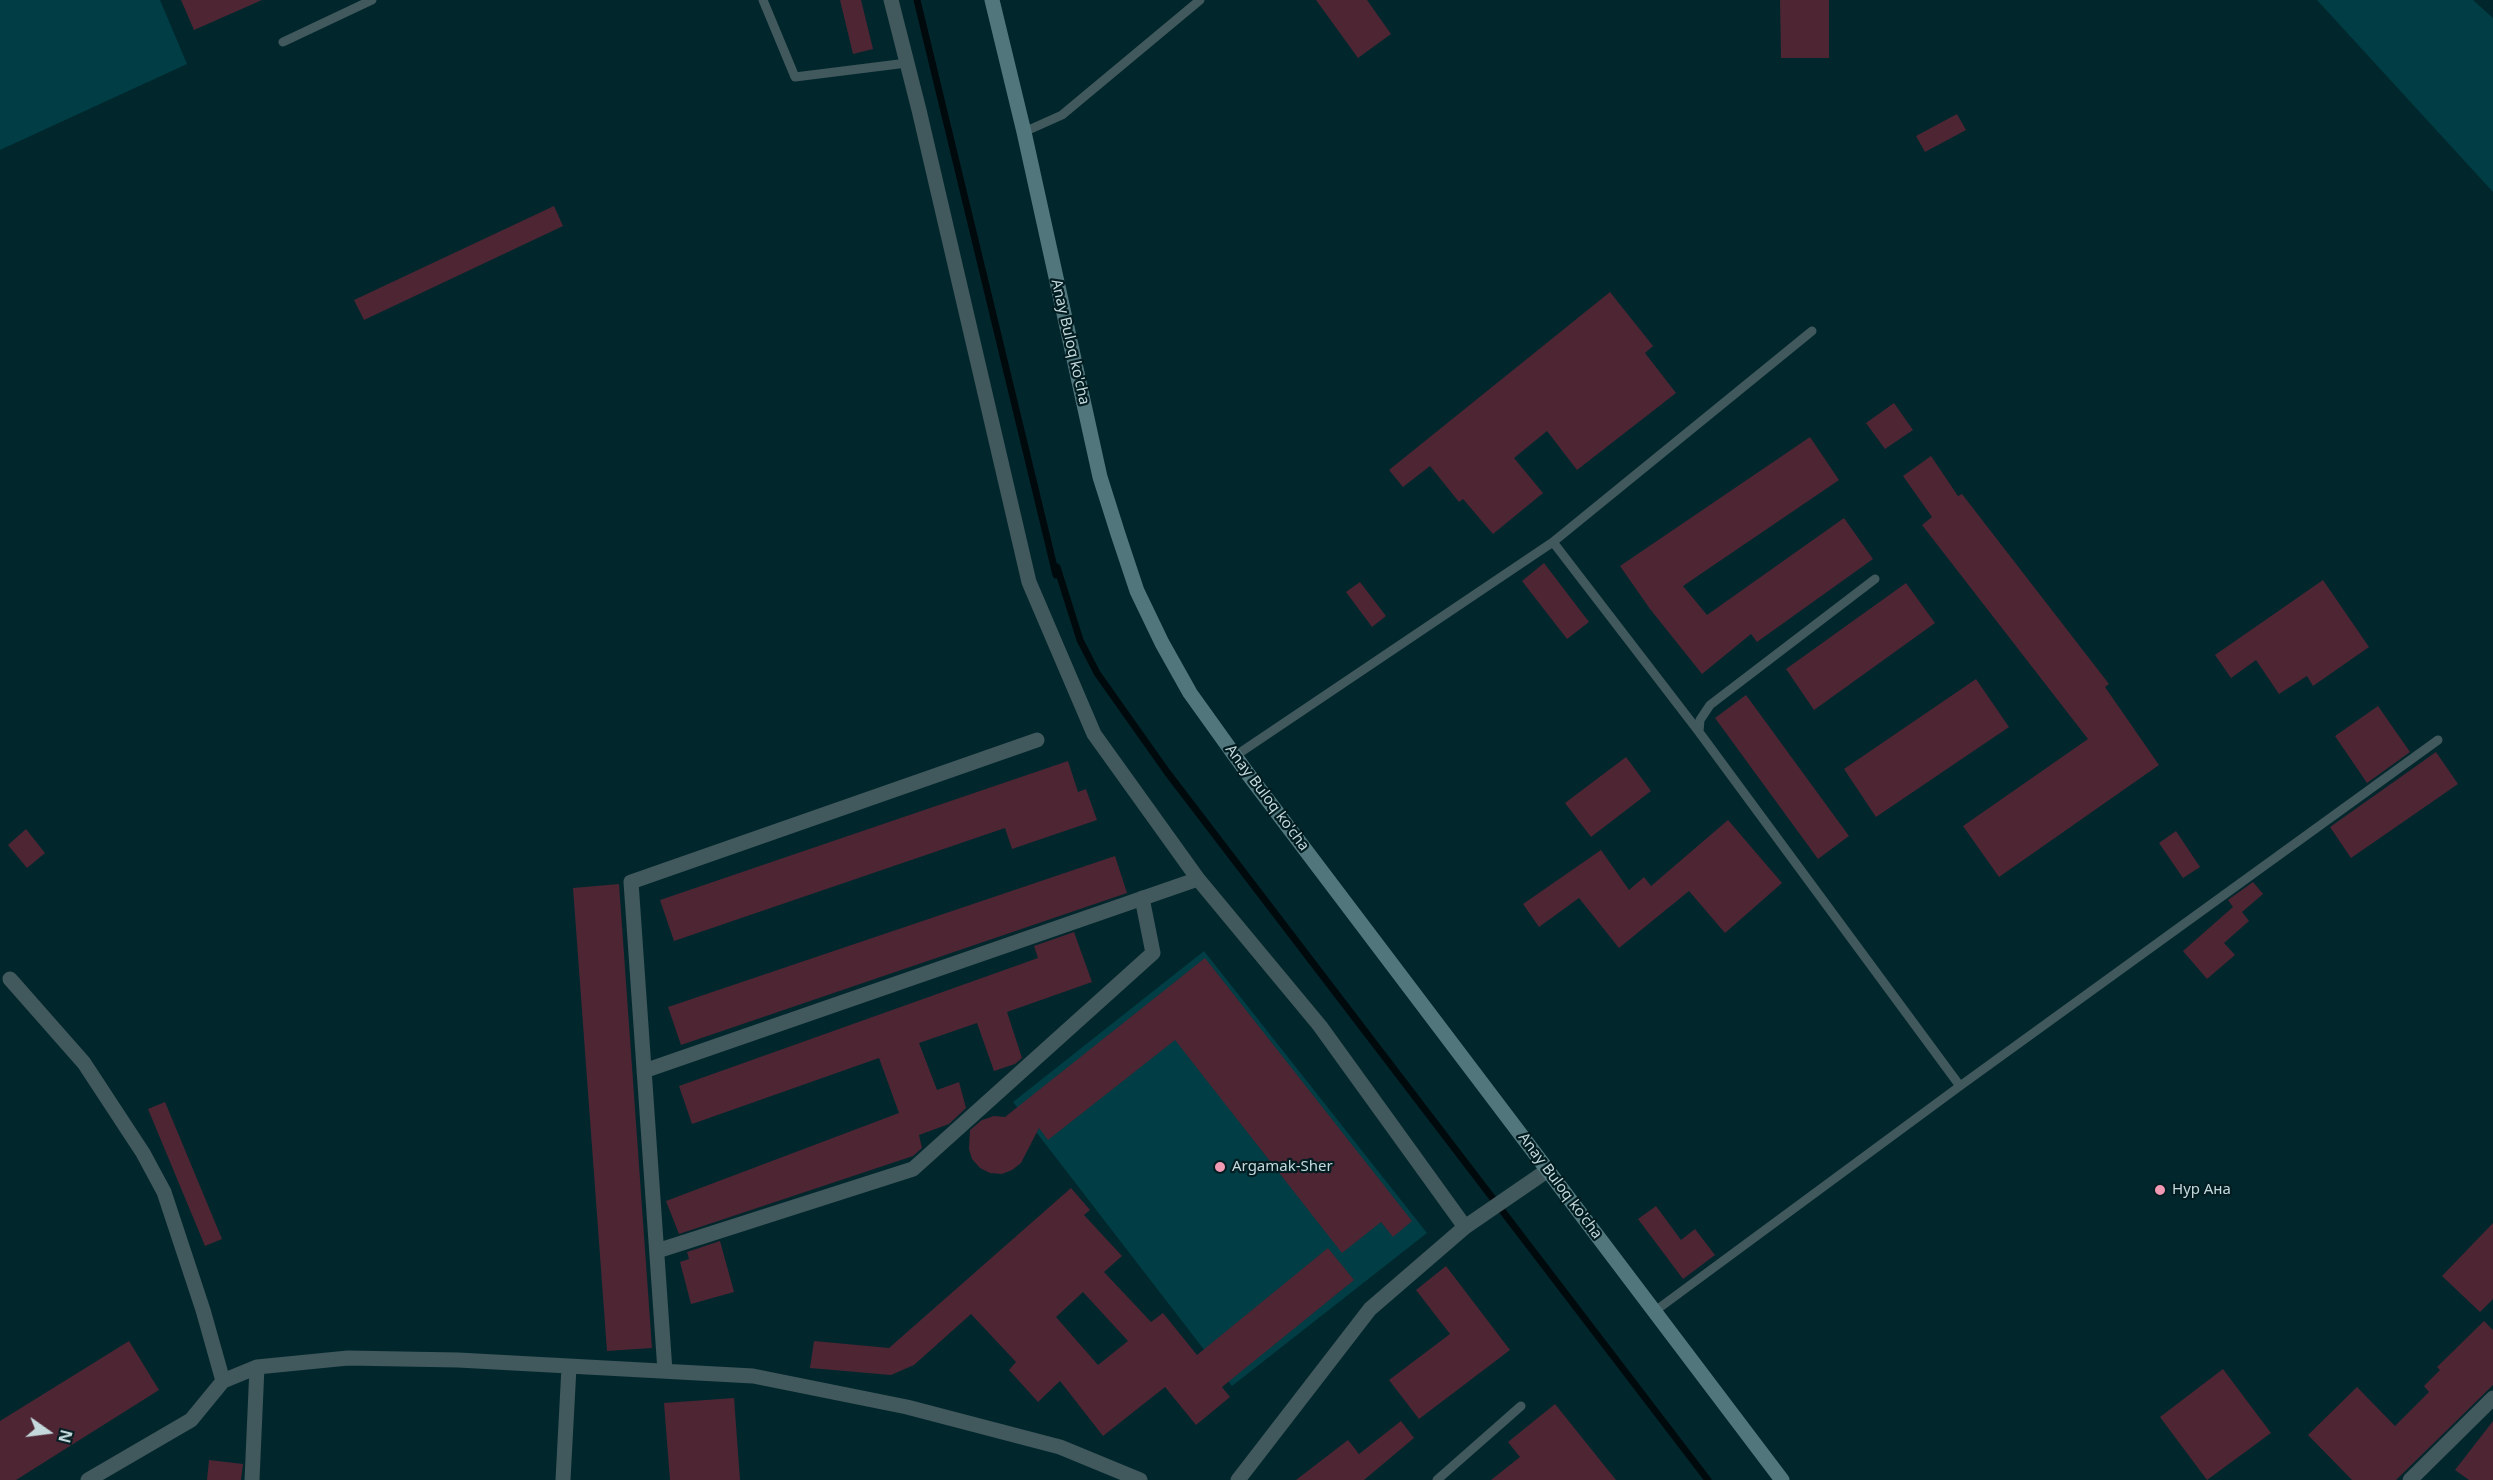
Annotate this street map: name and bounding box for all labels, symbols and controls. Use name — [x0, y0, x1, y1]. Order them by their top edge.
street label: Anay Buloq ko'cha — [1047, 278, 1093, 406]
street label: Anay Buloq ko'cha — [1221, 741, 1313, 855]
street label: Anay Buloq ko'cha — [1514, 1129, 1606, 1243]
place label: Argamak-Sher — [1232, 1158, 1333, 1176]
marker: Argamak-Sher — [1213, 1160, 1227, 1174]
place label: Нур Ана — [2172, 1181, 2231, 1199]
marker: Нур Ана — [2153, 1183, 2167, 1197]
north arrow — [18, 1402, 78, 1462]
text: N — [53, 1427, 78, 1445]

